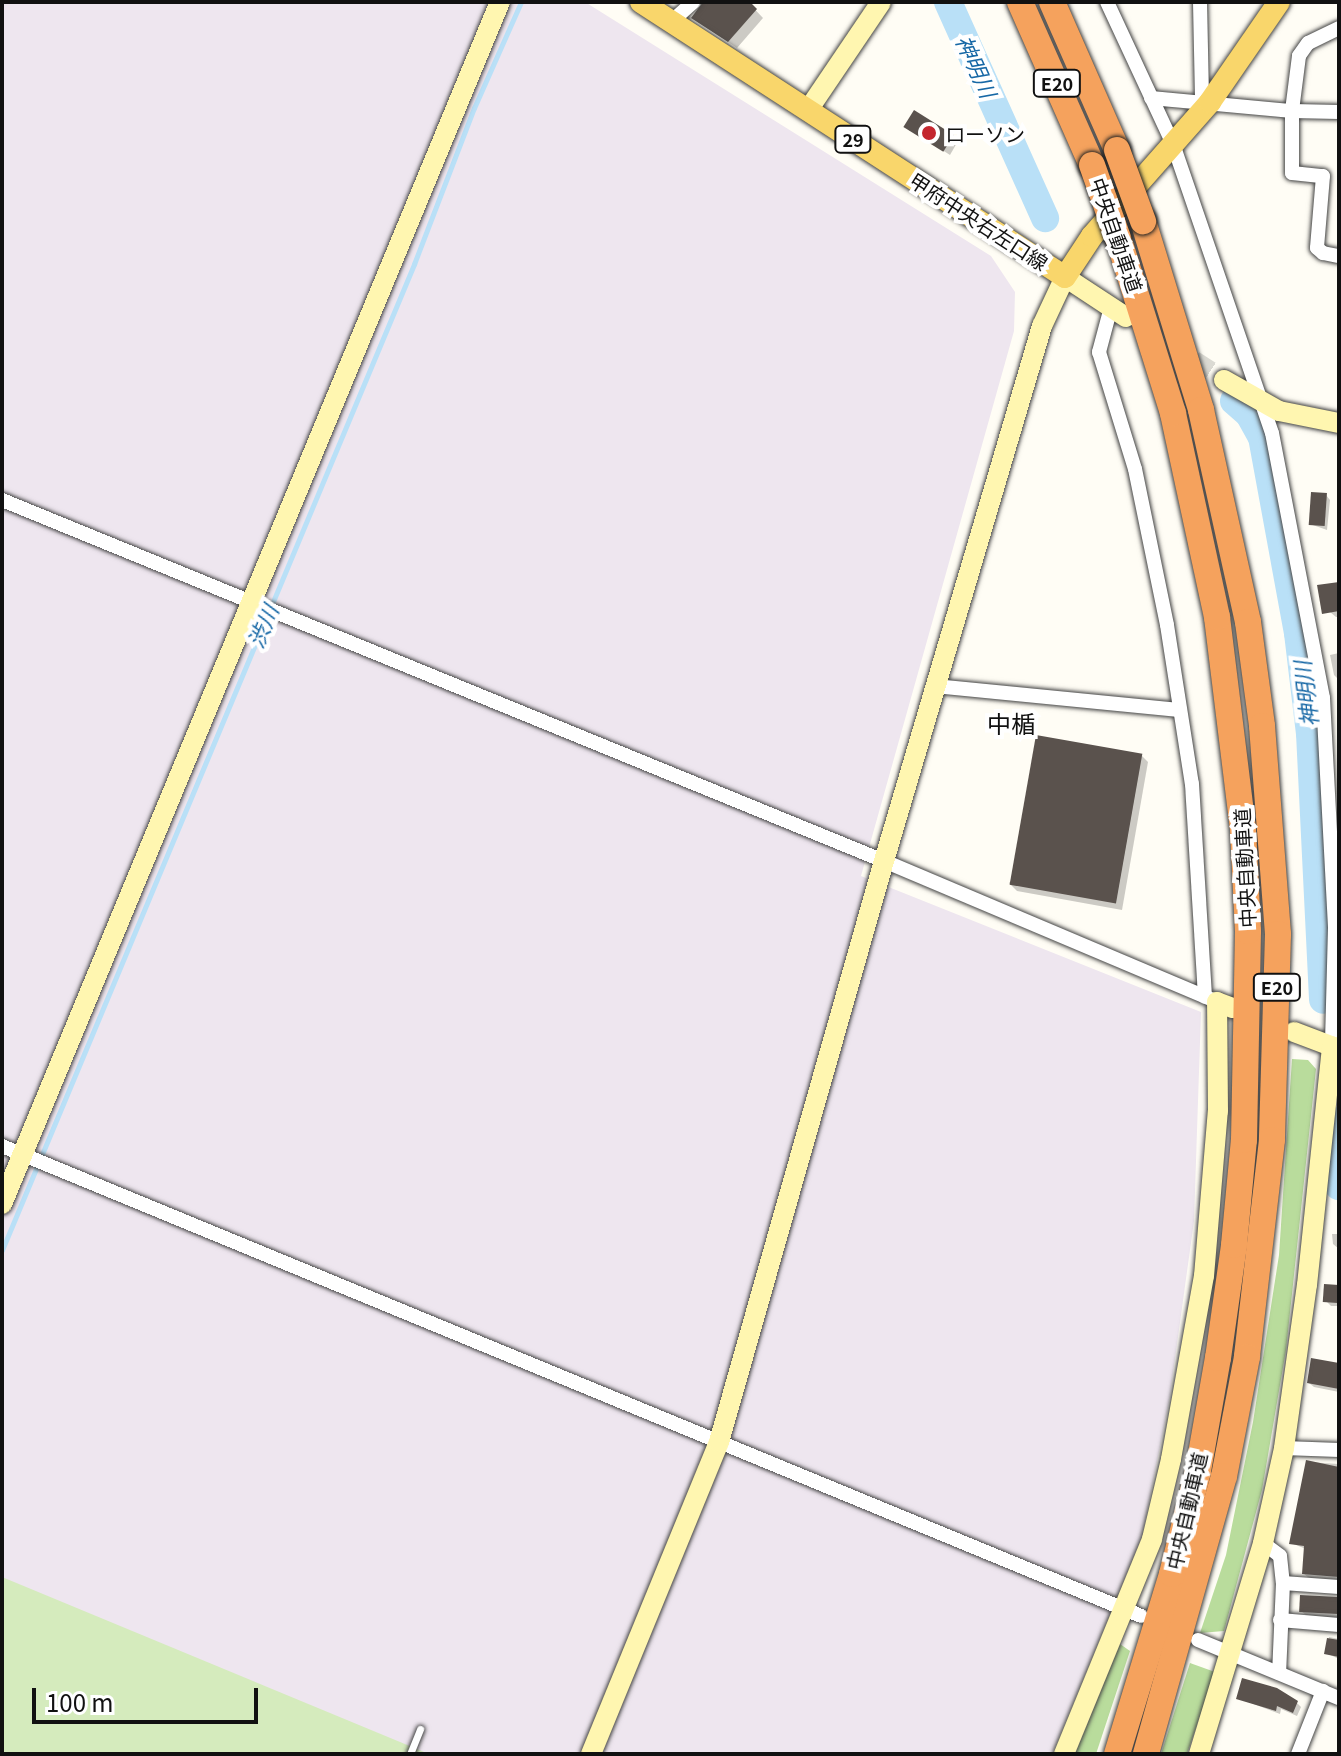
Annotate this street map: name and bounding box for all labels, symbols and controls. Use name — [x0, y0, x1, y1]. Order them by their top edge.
water label: 神明川 — [952, 30, 1002, 102]
road number: E20 — [1031, 69, 1083, 97]
place label: ローソン — [945, 121, 1025, 145]
marker: ローソン — [920, 124, 938, 142]
road number: 29 — [833, 125, 873, 153]
street label: 甲府中央右左口線 — [905, 167, 1053, 275]
street label: 中央自動車道 — [1086, 174, 1148, 296]
water label: 渋川 — [241, 601, 283, 651]
water label: 神明川 — [1288, 660, 1322, 728]
district label: 中楯 — [987, 709, 1035, 737]
street label: 中央自動車道 — [1229, 807, 1259, 929]
road number: E20 — [1251, 973, 1303, 1001]
street label: 中央自動車道 — [1161, 1450, 1211, 1572]
scale bar — [36, 1672, 262, 1722]
text: 100 m — [46, 1684, 114, 1719]

